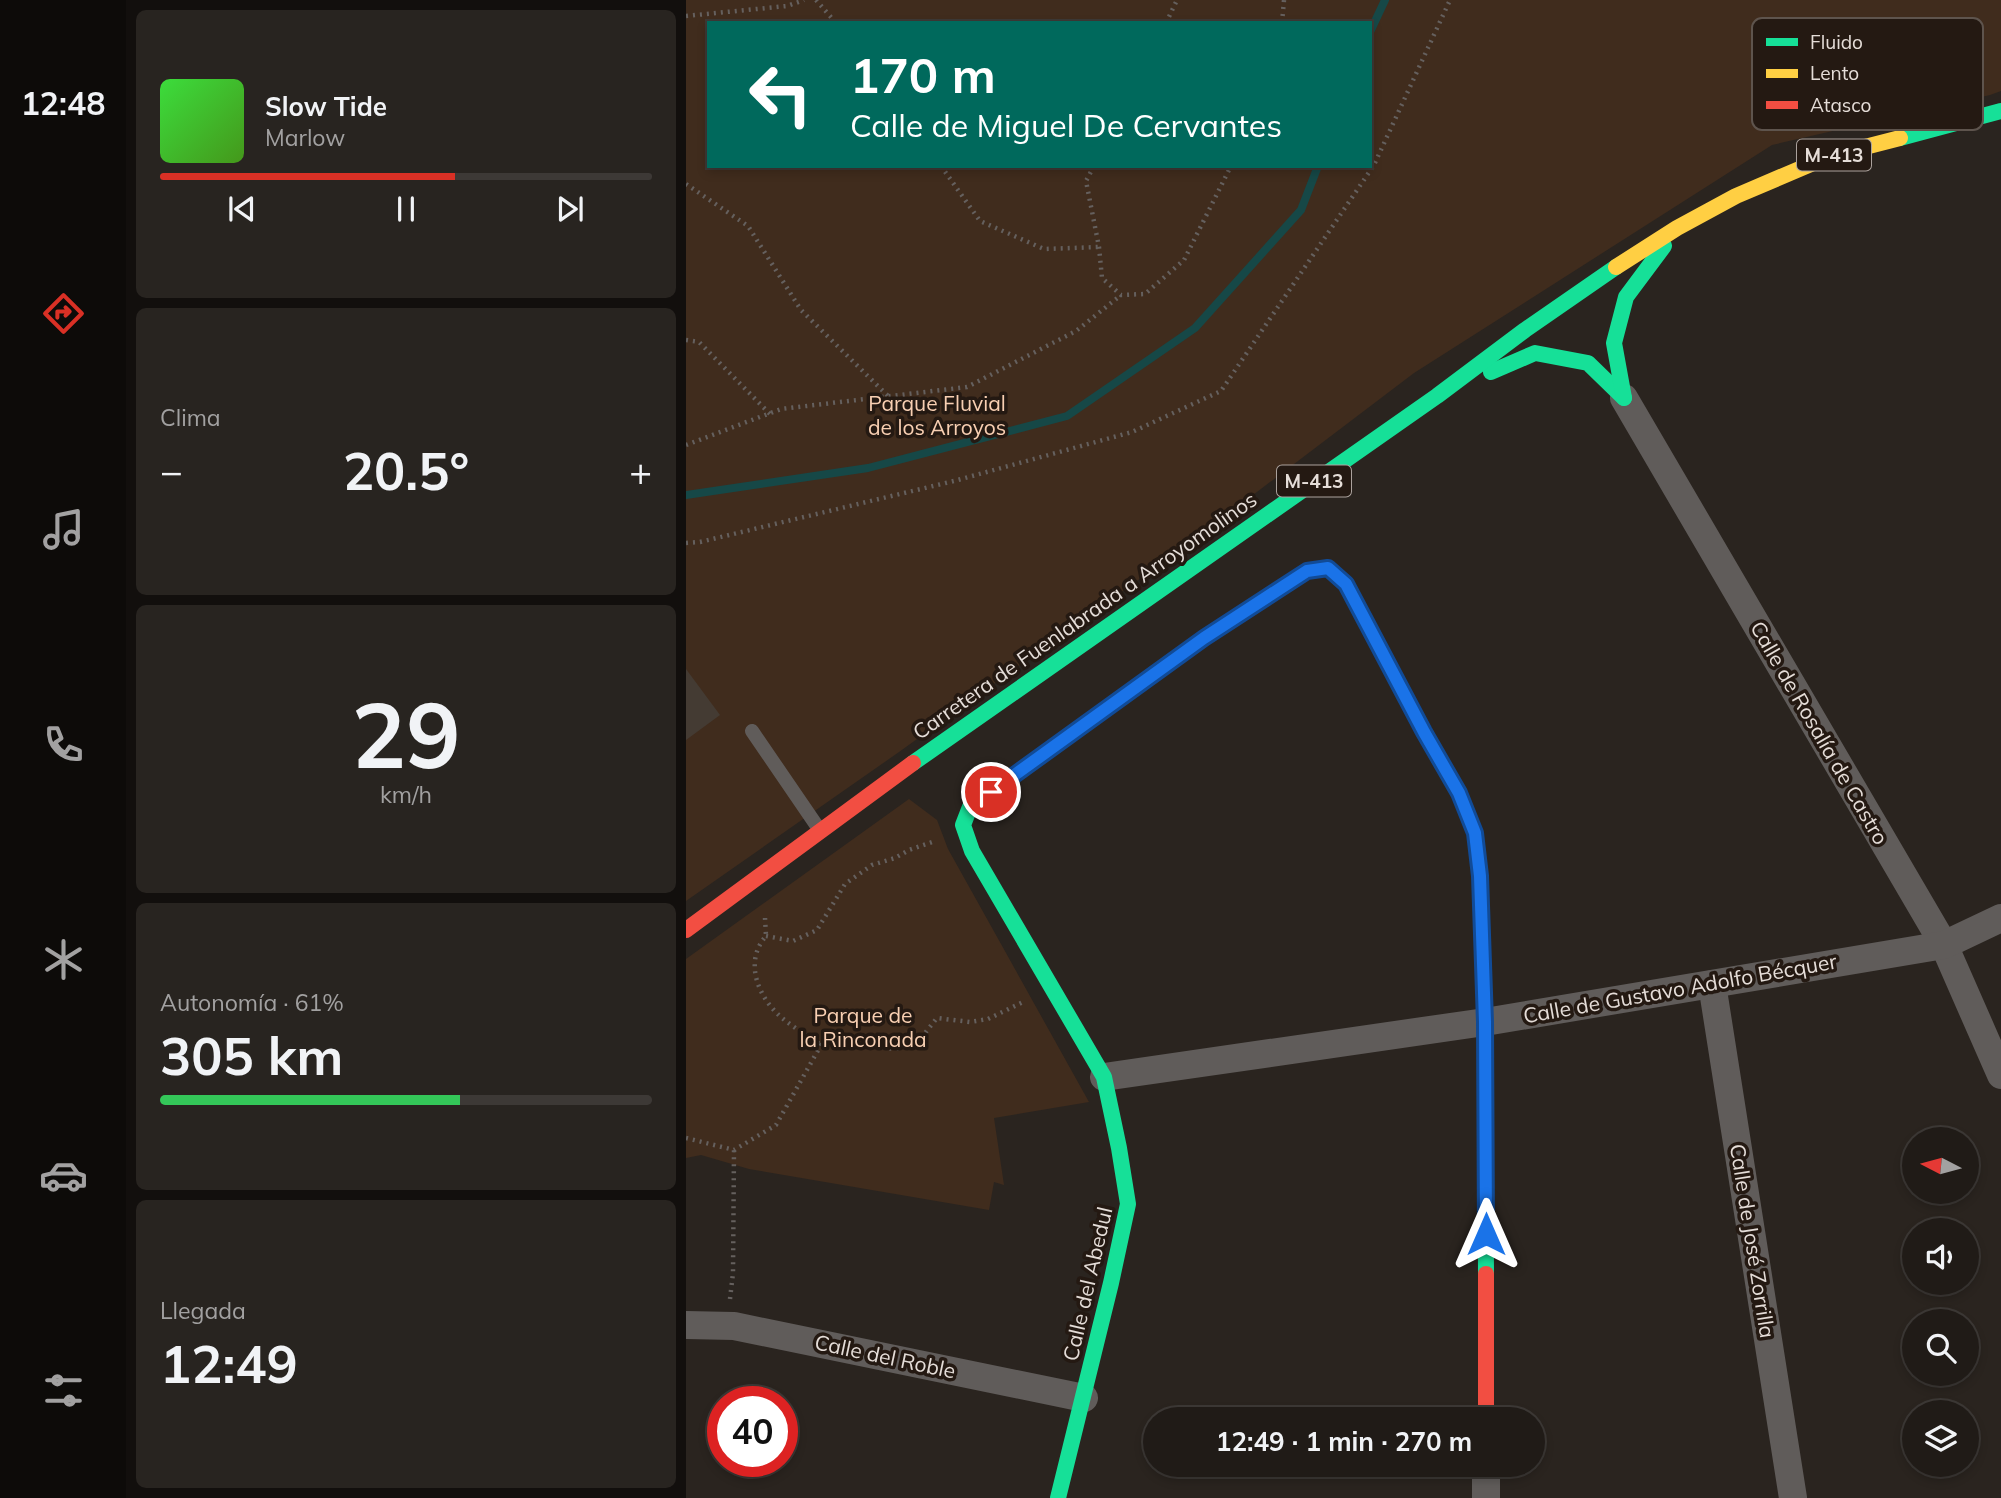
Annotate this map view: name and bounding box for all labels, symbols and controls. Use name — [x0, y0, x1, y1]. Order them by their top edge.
legend — [1752, 18, 1983, 130]
text: Fluido — [1810, 30, 1863, 54]
text: 170 m — [850, 44, 996, 105]
icon: left — [735, 49, 826, 140]
text: Lento — [1810, 61, 1859, 85]
text: 12:48 — [21, 83, 105, 123]
text: Slow Tide — [265, 90, 387, 123]
text: Atasco — [1810, 93, 1871, 117]
text: Calle de Miguel De Cervantes — [850, 105, 1282, 145]
text: Marlow — [265, 123, 345, 152]
road number: M-413 — [1797, 140, 1871, 170]
icon: previous — [223, 190, 261, 228]
icon: pause — [387, 190, 425, 228]
icon: next — [551, 190, 589, 228]
icon: directions — [39, 289, 88, 338]
park label: Parque Fluvial de los Arroyos — [868, 390, 1006, 440]
text: Clima — [160, 403, 221, 432]
text: 20.5° — [343, 438, 469, 503]
text: − — [160, 447, 183, 495]
text: + — [629, 447, 652, 495]
road number: M-413 — [1277, 466, 1351, 496]
street label: Carretera de Fuenlabrada a Arroyomolinos — [907, 486, 1261, 745]
icon: music — [39, 505, 88, 554]
street label: Calle de Rosalía de Castro — [1745, 616, 1895, 849]
text: 29 — [351, 677, 461, 791]
icon: phone — [39, 720, 88, 769]
pin — [961, 762, 1021, 822]
icon: arrive — [972, 773, 1010, 811]
text: km/h — [380, 780, 432, 809]
icon: climate — [39, 935, 88, 984]
street label: Calle de Gustavo Adolfo Bécquer — [1521, 948, 1839, 1028]
text: Autonomía · 61% — [160, 988, 344, 1017]
park label: Parque de la Rinconada — [799, 1002, 927, 1052]
text: 305 km — [160, 1023, 343, 1088]
north arrow — [1902, 1127, 1979, 1204]
map controls — [1902, 1127, 1979, 1477]
street label: Calle de José Zorrilla — [1725, 1142, 1781, 1340]
icon: car — [39, 1151, 88, 1200]
position arrow — [1449, 1197, 1523, 1271]
street label: Calle del Abedul — [1057, 1204, 1117, 1363]
button: sound — [1902, 1218, 1979, 1295]
text: Llegada — [160, 1296, 246, 1325]
button: search — [1902, 1309, 1979, 1386]
street label: Calle del Roble — [812, 1328, 958, 1384]
text: 12:49 — [160, 1331, 298, 1396]
icon: filters — [39, 1366, 88, 1415]
speed limit sign: 40 — [707, 1386, 798, 1477]
button: layers — [1902, 1400, 1979, 1477]
text: 12:49 · 1 min · 270 m — [1216, 1425, 1472, 1458]

